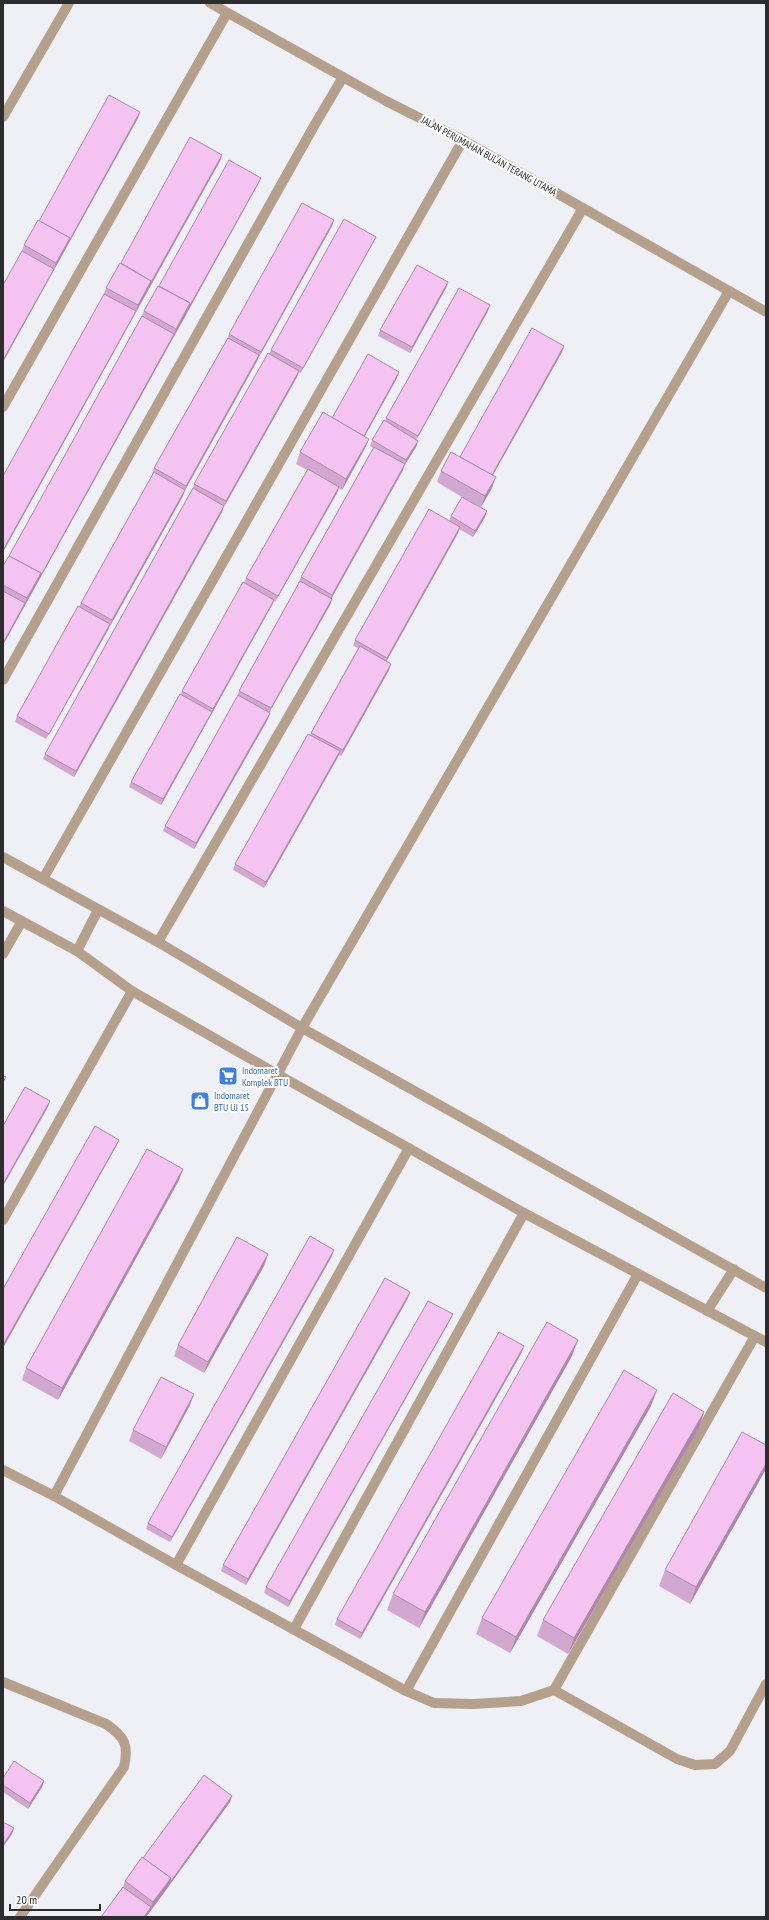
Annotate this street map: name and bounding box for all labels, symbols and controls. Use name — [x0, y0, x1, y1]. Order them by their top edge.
street label: JALAN PERUMAHAN BULAN TERANG UTAMA — [418, 113, 559, 199]
place label: Indomaret Komplek BTU — [242, 1064, 288, 1089]
supermarket icon: Indomaret Komplek BTU — [217, 1065, 239, 1087]
place label: Indomaret BTU UJ 15 — [214, 1089, 250, 1114]
shop icon: Indomaret BTU UJ 15 — [189, 1090, 211, 1112]
scale bar — [10, 1886, 100, 1912]
text: 20 m — [16, 1892, 37, 1907]

